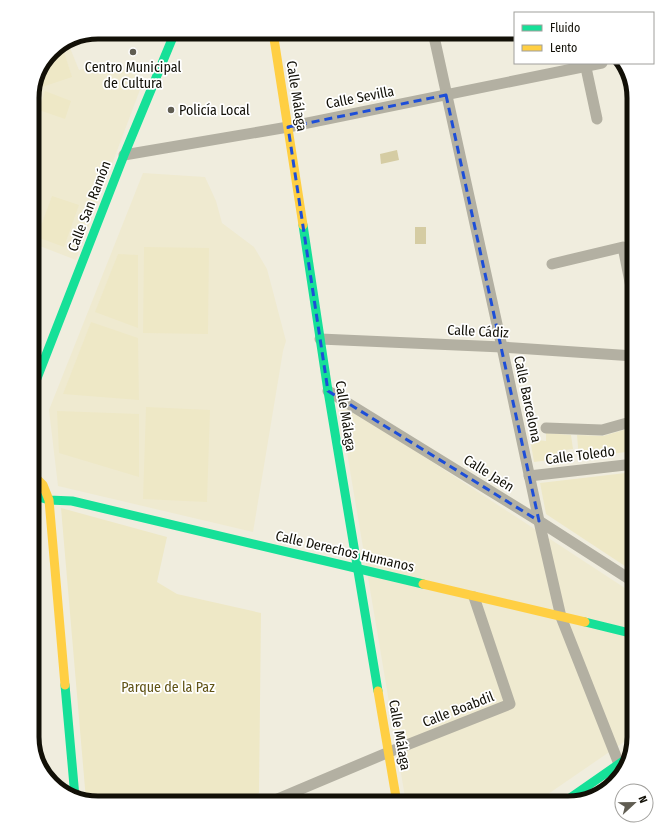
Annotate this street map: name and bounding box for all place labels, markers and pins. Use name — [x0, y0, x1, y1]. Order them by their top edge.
marker: Centro Municipal de Cultura — [128, 47, 138, 57]
place label: Centro Municipal de Cultura — [85, 59, 181, 92]
place label: Policía Local — [179, 102, 250, 119]
marker: Policía Local — [166, 105, 176, 115]

